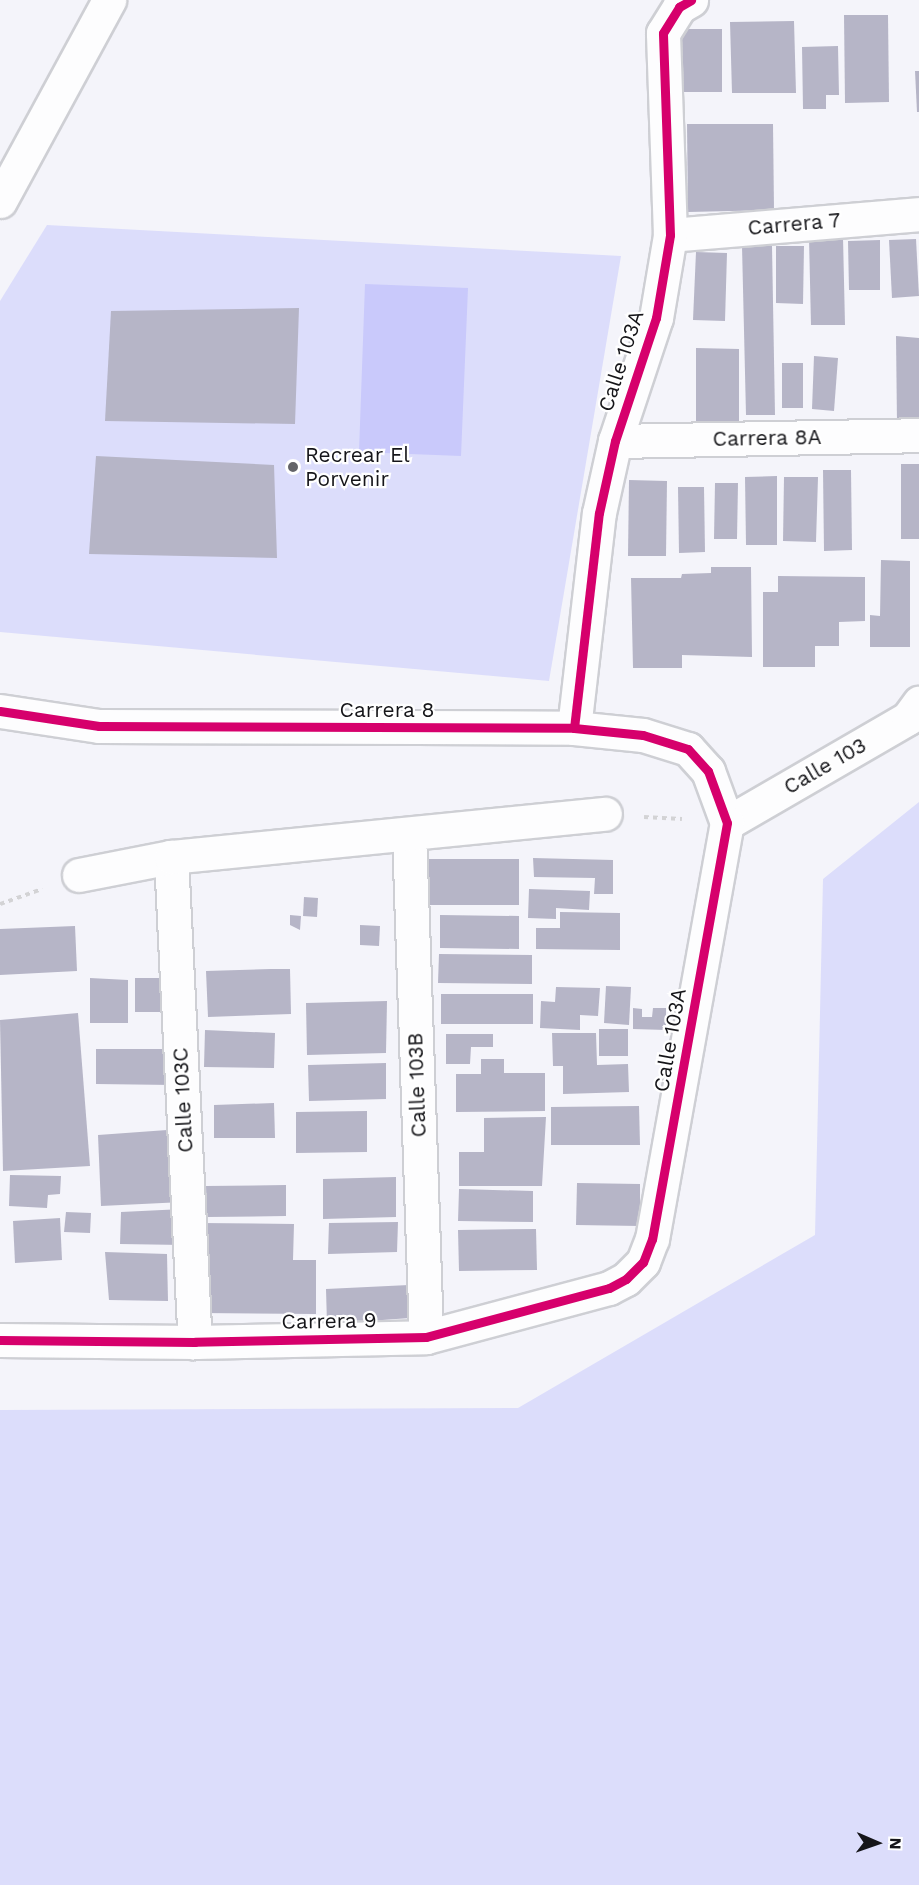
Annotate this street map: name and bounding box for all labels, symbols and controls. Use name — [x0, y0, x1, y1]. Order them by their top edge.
street label: Carrera 7 — [746, 207, 842, 241]
street label: Calle 103A — [593, 307, 649, 415]
street label: Carrera 8A — [712, 424, 822, 452]
place label: Recrear El Porvenir — [305, 442, 410, 492]
marker: Recrear El Porvenir — [286, 460, 300, 474]
street label: Carrera 8 — [339, 697, 435, 723]
street label: Calle 103 — [779, 732, 871, 800]
street label: Calle 103A — [648, 986, 692, 1094]
street label: Calle 103B — [403, 1032, 431, 1138]
street label: Calle 103C — [168, 1046, 198, 1154]
street label: Carrera 9 — [281, 1308, 377, 1334]
north arrow — [847, 1813, 907, 1873]
text: N — [886, 1837, 905, 1850]

